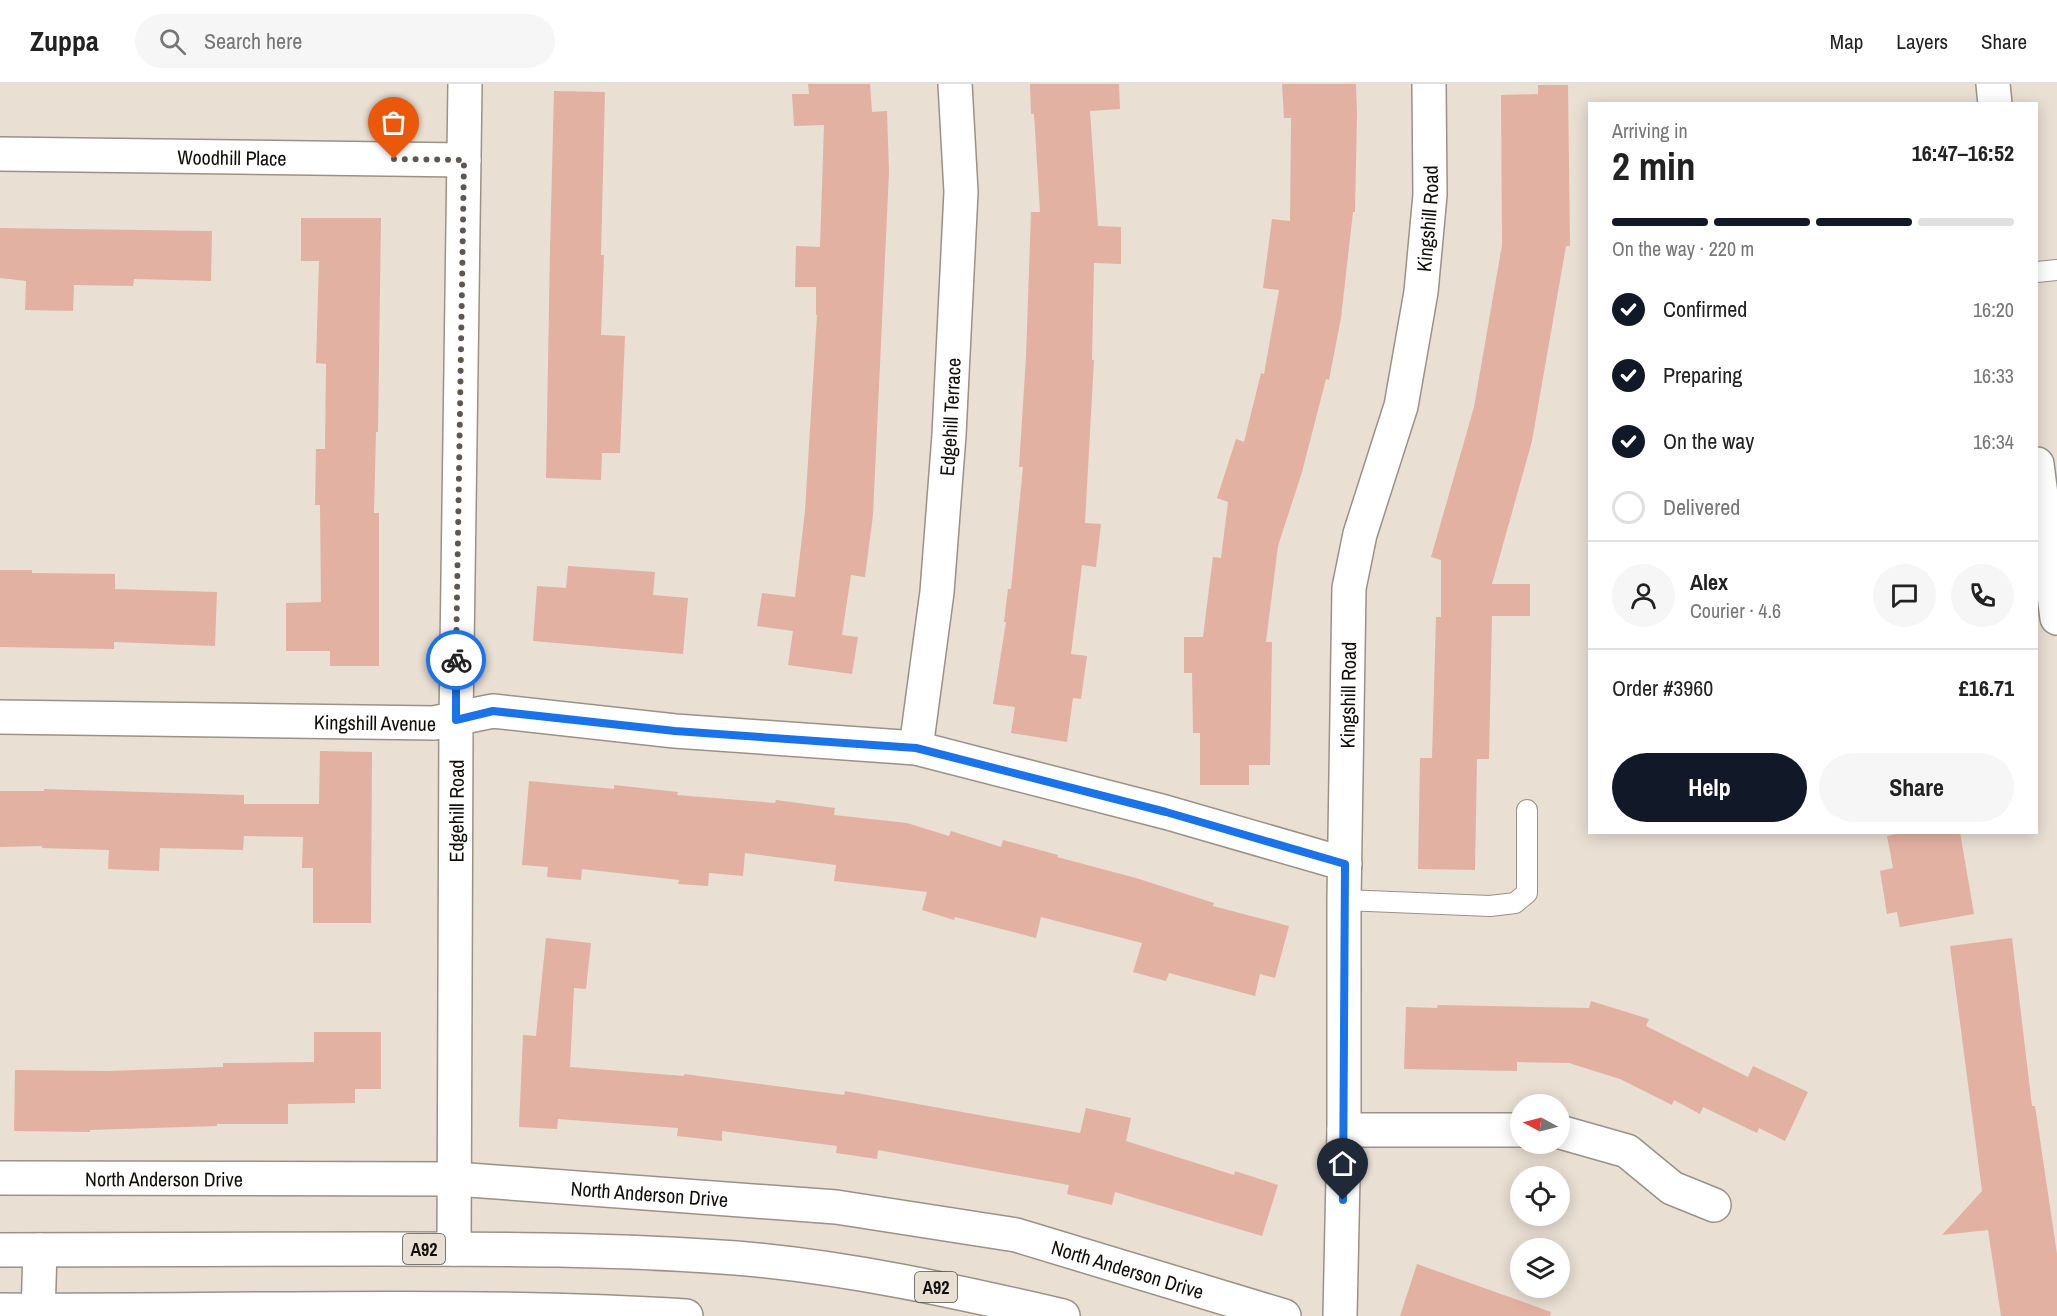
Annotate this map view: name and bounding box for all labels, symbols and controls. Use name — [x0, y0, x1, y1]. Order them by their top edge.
search box — [135, 14, 555, 68]
text: Zuppa — [30, 22, 99, 60]
icon: search — [156, 25, 189, 58]
text: Search here — [204, 26, 302, 56]
text: Map — [1830, 27, 1863, 56]
text: Layers — [1896, 27, 1948, 56]
text: Share — [1981, 27, 2027, 56]
pin — [368, 97, 419, 159]
icon: bag — [377, 106, 410, 139]
text: Arriving in — [1612, 117, 1688, 144]
text: 16:47–16:52 — [1912, 138, 2014, 168]
text: 2 min — [1612, 140, 1696, 192]
street label: Woodhill Place — [177, 143, 287, 171]
street label: Kingshill Road — [1409, 165, 1444, 273]
text: On the way · 220 m — [1612, 235, 1754, 262]
icon: check — [1612, 293, 1645, 326]
text: Confirmed — [1663, 294, 1747, 324]
text: 16:20 — [1973, 296, 2014, 323]
street label: Edgehill Terrace — [932, 357, 966, 477]
icon: check — [1612, 359, 1645, 392]
text: Preparing — [1663, 360, 1742, 390]
text: 16:33 — [1973, 362, 2014, 389]
icon: check — [1612, 425, 1645, 458]
text: On the way — [1663, 426, 1754, 456]
text: 16:34 — [1973, 428, 2014, 455]
text: Delivered — [1663, 492, 1740, 522]
button: person — [1612, 564, 1675, 627]
button: chat — [1873, 564, 1936, 627]
button: phone — [1951, 564, 2014, 627]
text: Alex — [1690, 567, 1728, 597]
text: Courier · 4.6 — [1690, 597, 1781, 624]
courier — [426, 630, 486, 690]
street label: Kingshill Road — [1333, 642, 1362, 749]
icon: bike — [440, 644, 473, 677]
text: Order #3960 — [1612, 673, 1713, 703]
text: £16.71 — [1959, 673, 2014, 703]
street label: Kingshill Avenue — [314, 708, 436, 737]
button: Help — [1612, 753, 1807, 822]
button: Share — [1819, 753, 2014, 822]
street label: Edgehill Road — [442, 759, 469, 863]
north arrow — [1510, 1094, 1570, 1154]
map controls — [1510, 1094, 1570, 1298]
pin — [1317, 1138, 1368, 1200]
icon: home — [1326, 1147, 1359, 1180]
street label: North Anderson Drive — [85, 1165, 243, 1192]
button: locate — [1510, 1166, 1570, 1226]
street label: North Anderson Drive — [570, 1174, 729, 1213]
street label: North Anderson Drive — [1048, 1233, 1207, 1305]
road number: A92 — [403, 1234, 445, 1264]
button: layers — [1510, 1238, 1570, 1298]
road number: A92 — [915, 1272, 957, 1302]

